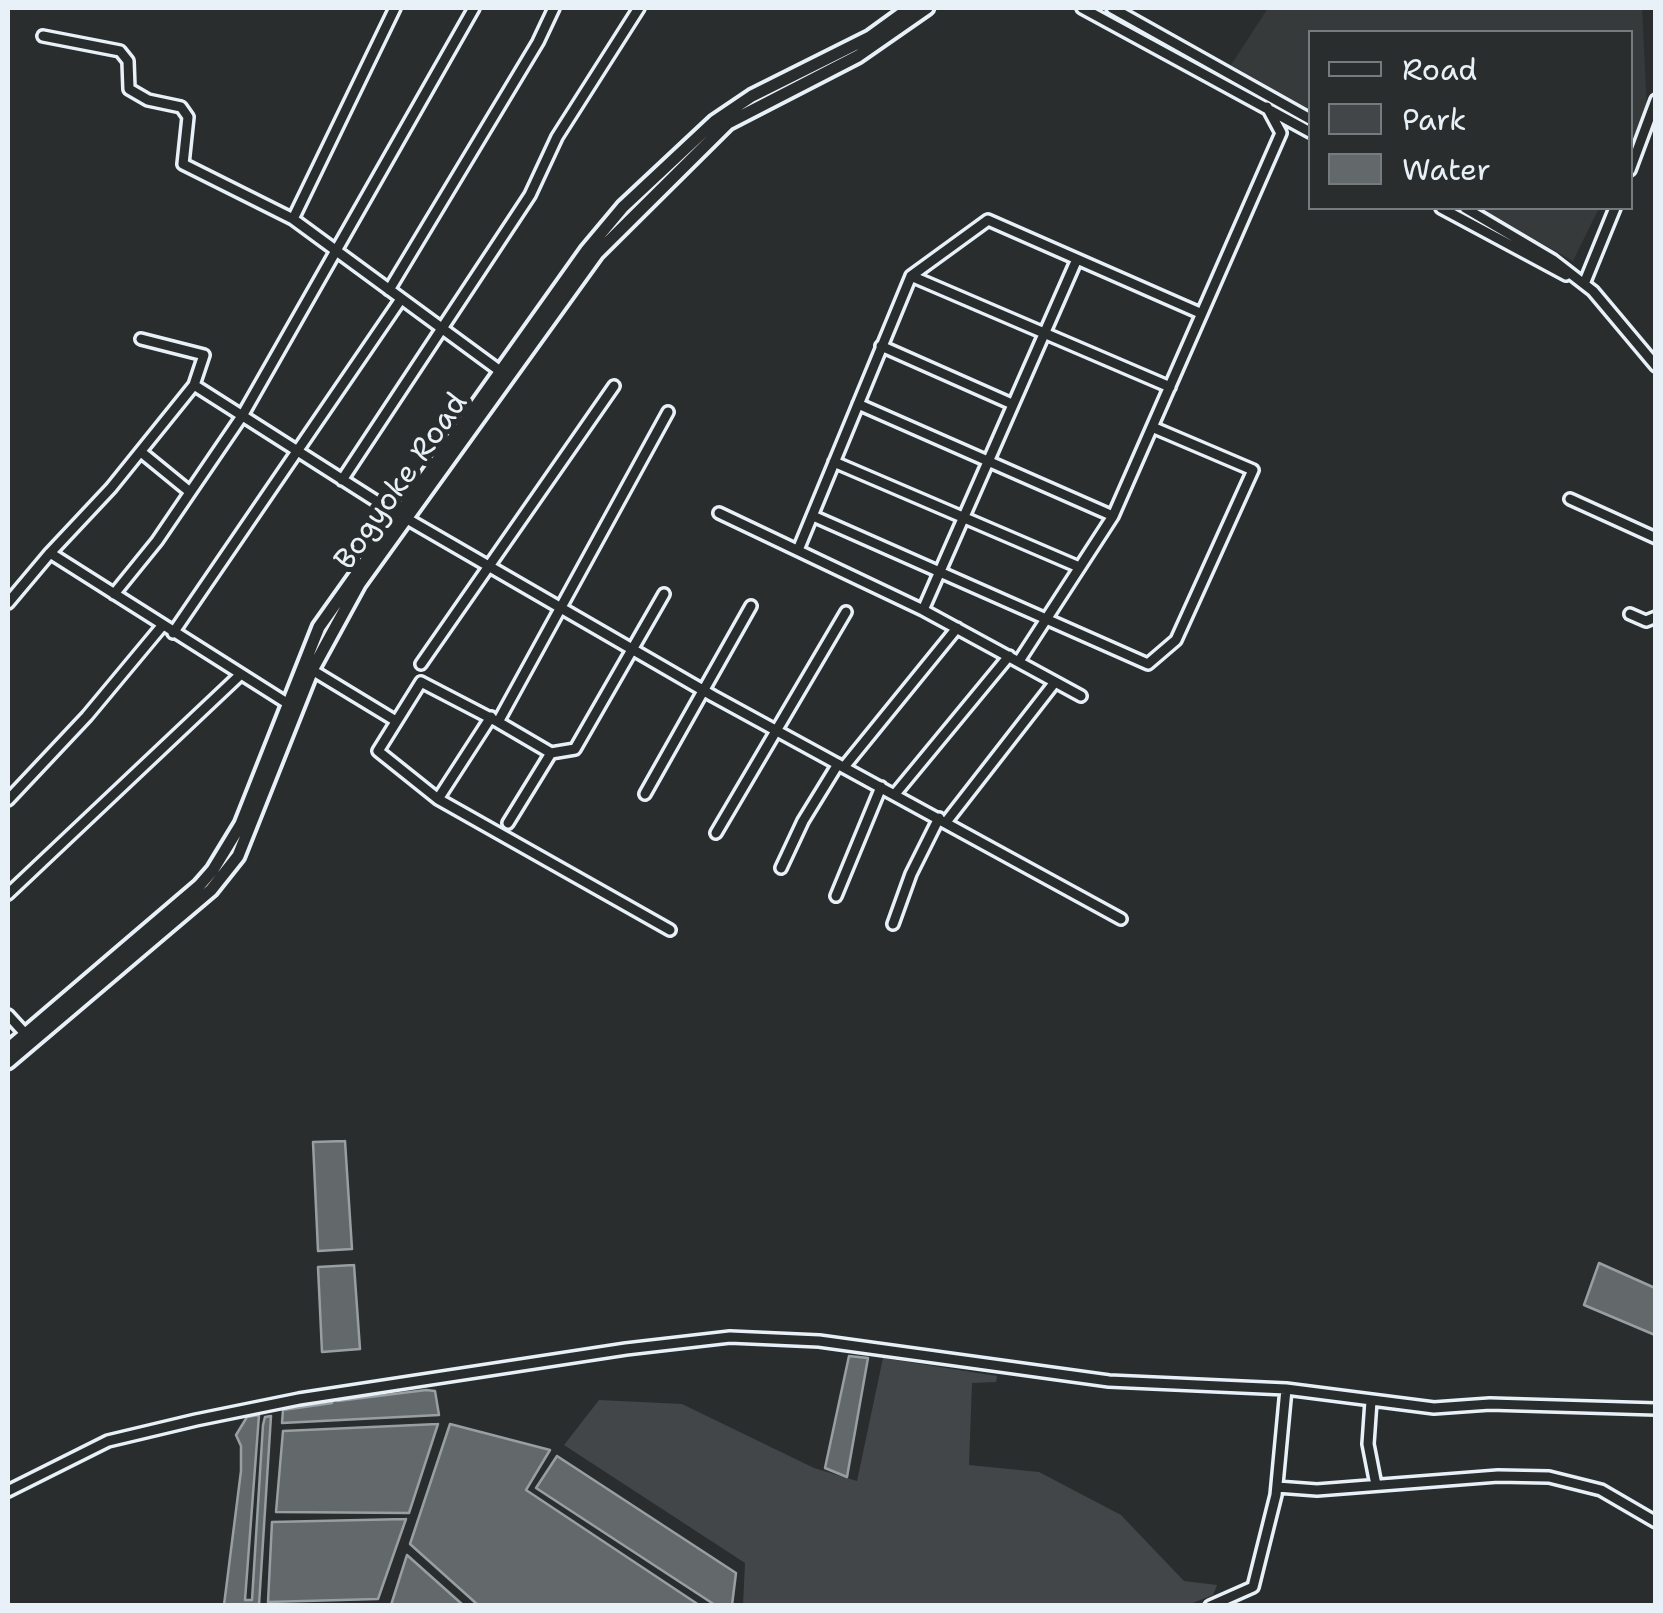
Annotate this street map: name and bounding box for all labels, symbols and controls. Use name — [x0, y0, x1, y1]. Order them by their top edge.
legend — [1308, 30, 1633, 210]
text: Road — [1402, 49, 1477, 90]
text: Park — [1402, 99, 1466, 140]
text: Water — [1402, 149, 1491, 190]
street label: Bogyoke Road — [328, 387, 476, 577]

